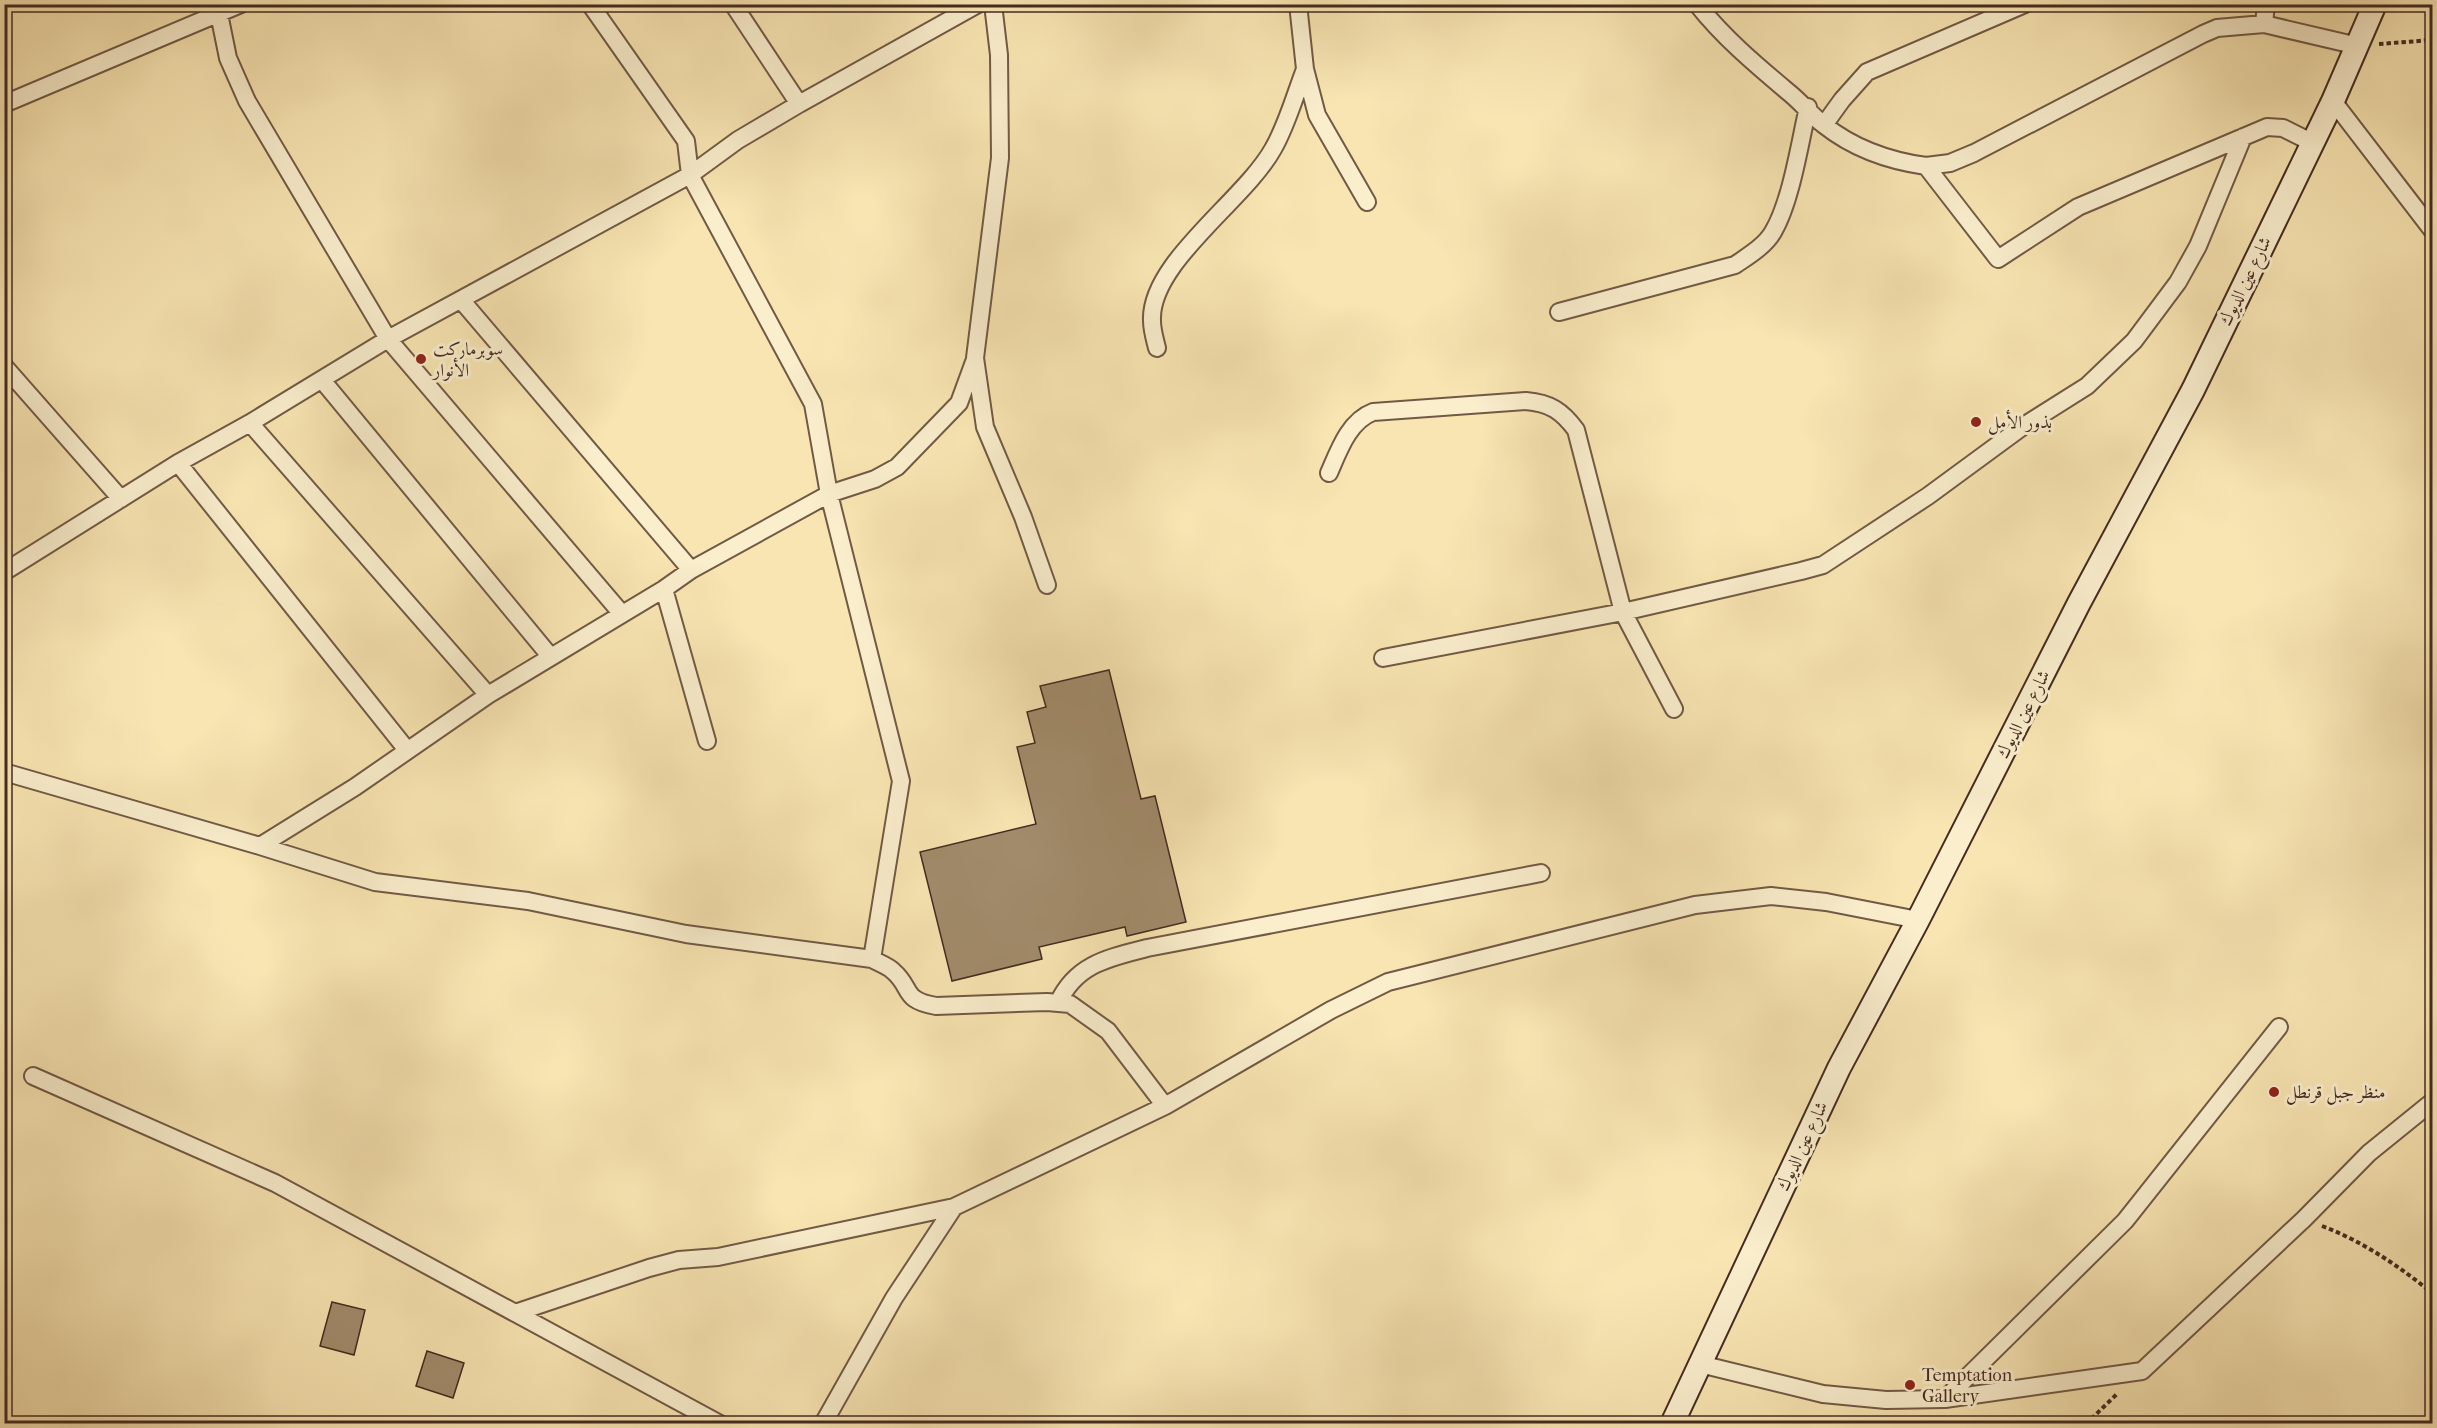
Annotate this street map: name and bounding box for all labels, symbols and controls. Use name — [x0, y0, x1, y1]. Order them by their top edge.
street label: شارع عين الديوك — [2215, 233, 2280, 331]
place label: سوبرماركت الأنوار — [431, 339, 503, 381]
marker: سوبرماركت الأنوار — [414, 352, 428, 366]
place label: بذور الأمل — [1988, 409, 2052, 435]
marker: بذور الأمل — [1969, 415, 1983, 429]
street label: شارع عين الديوك — [1992, 667, 2058, 764]
place label: منظر جبل قرنطل — [2286, 1082, 2385, 1105]
marker: منظر جبل قرنطل — [2267, 1085, 2281, 1099]
street label: شارع عين الديوك — [1773, 1098, 1836, 1196]
place label: Temptation Gallery — [1922, 1365, 2013, 1407]
marker: Temptation Gallery — [1903, 1378, 1917, 1392]

